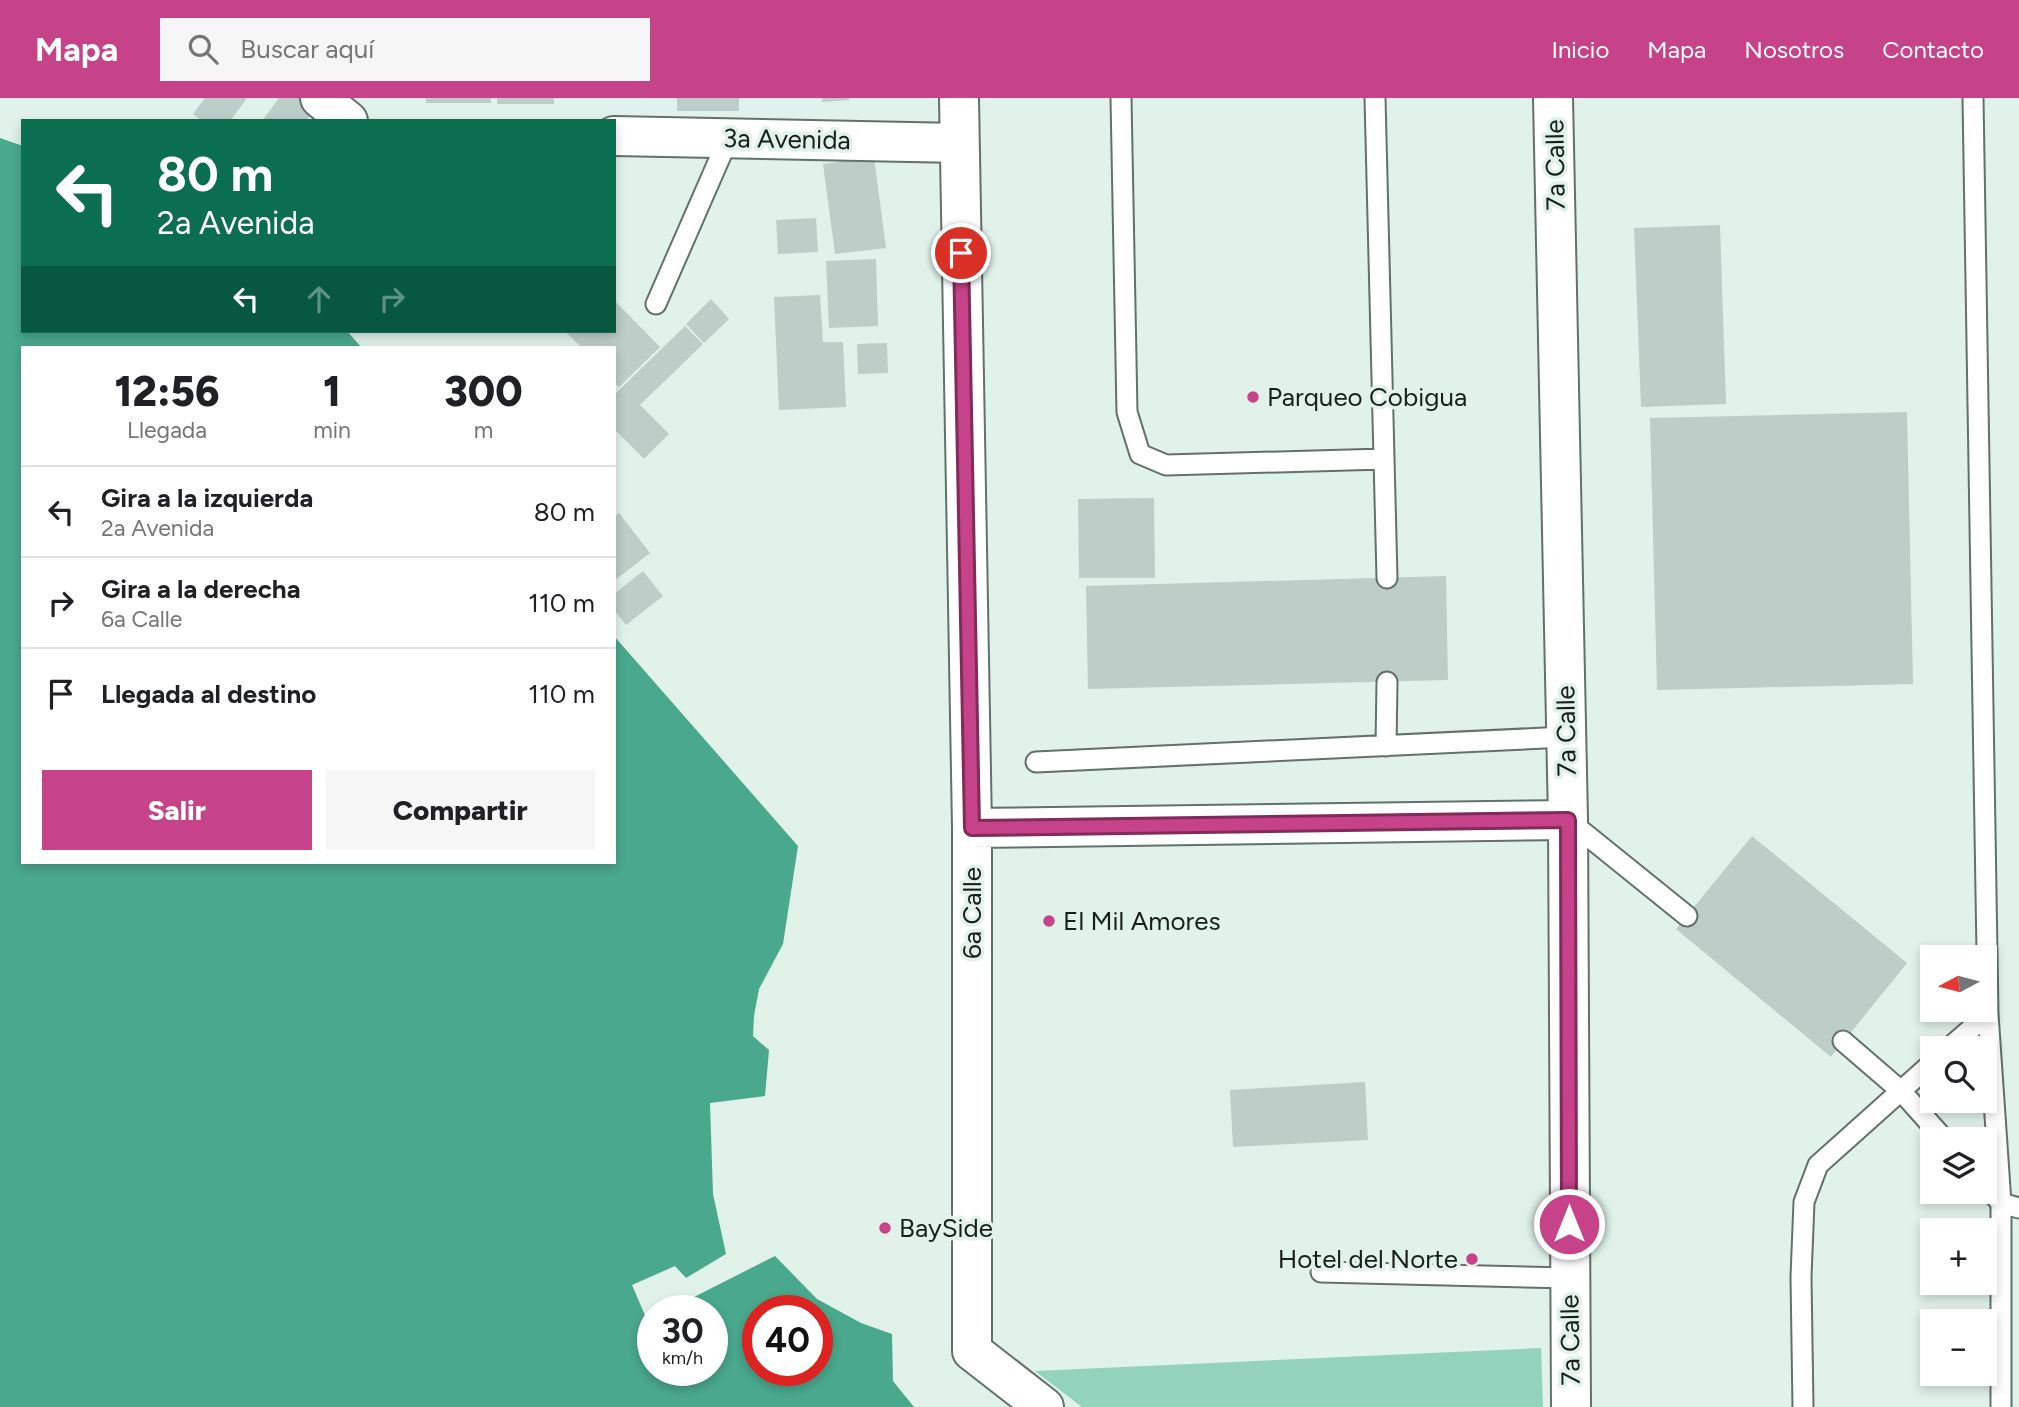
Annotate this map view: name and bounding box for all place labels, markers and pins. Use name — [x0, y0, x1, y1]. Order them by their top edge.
pin — [931, 223, 991, 283]
place label: Parqueo Cobigua — [1267, 381, 1467, 413]
marker: Parqueo Cobigua — [1245, 389, 1261, 405]
place label: El Mil Amores — [1063, 905, 1221, 937]
marker: El Mil Amores — [1041, 913, 1057, 929]
place label: BaySide — [899, 1212, 993, 1244]
marker: BaySide — [877, 1220, 893, 1236]
place label: Hotel del Norte — [1278, 1243, 1458, 1275]
marker: Hotel del Norte — [1464, 1251, 1480, 1267]

